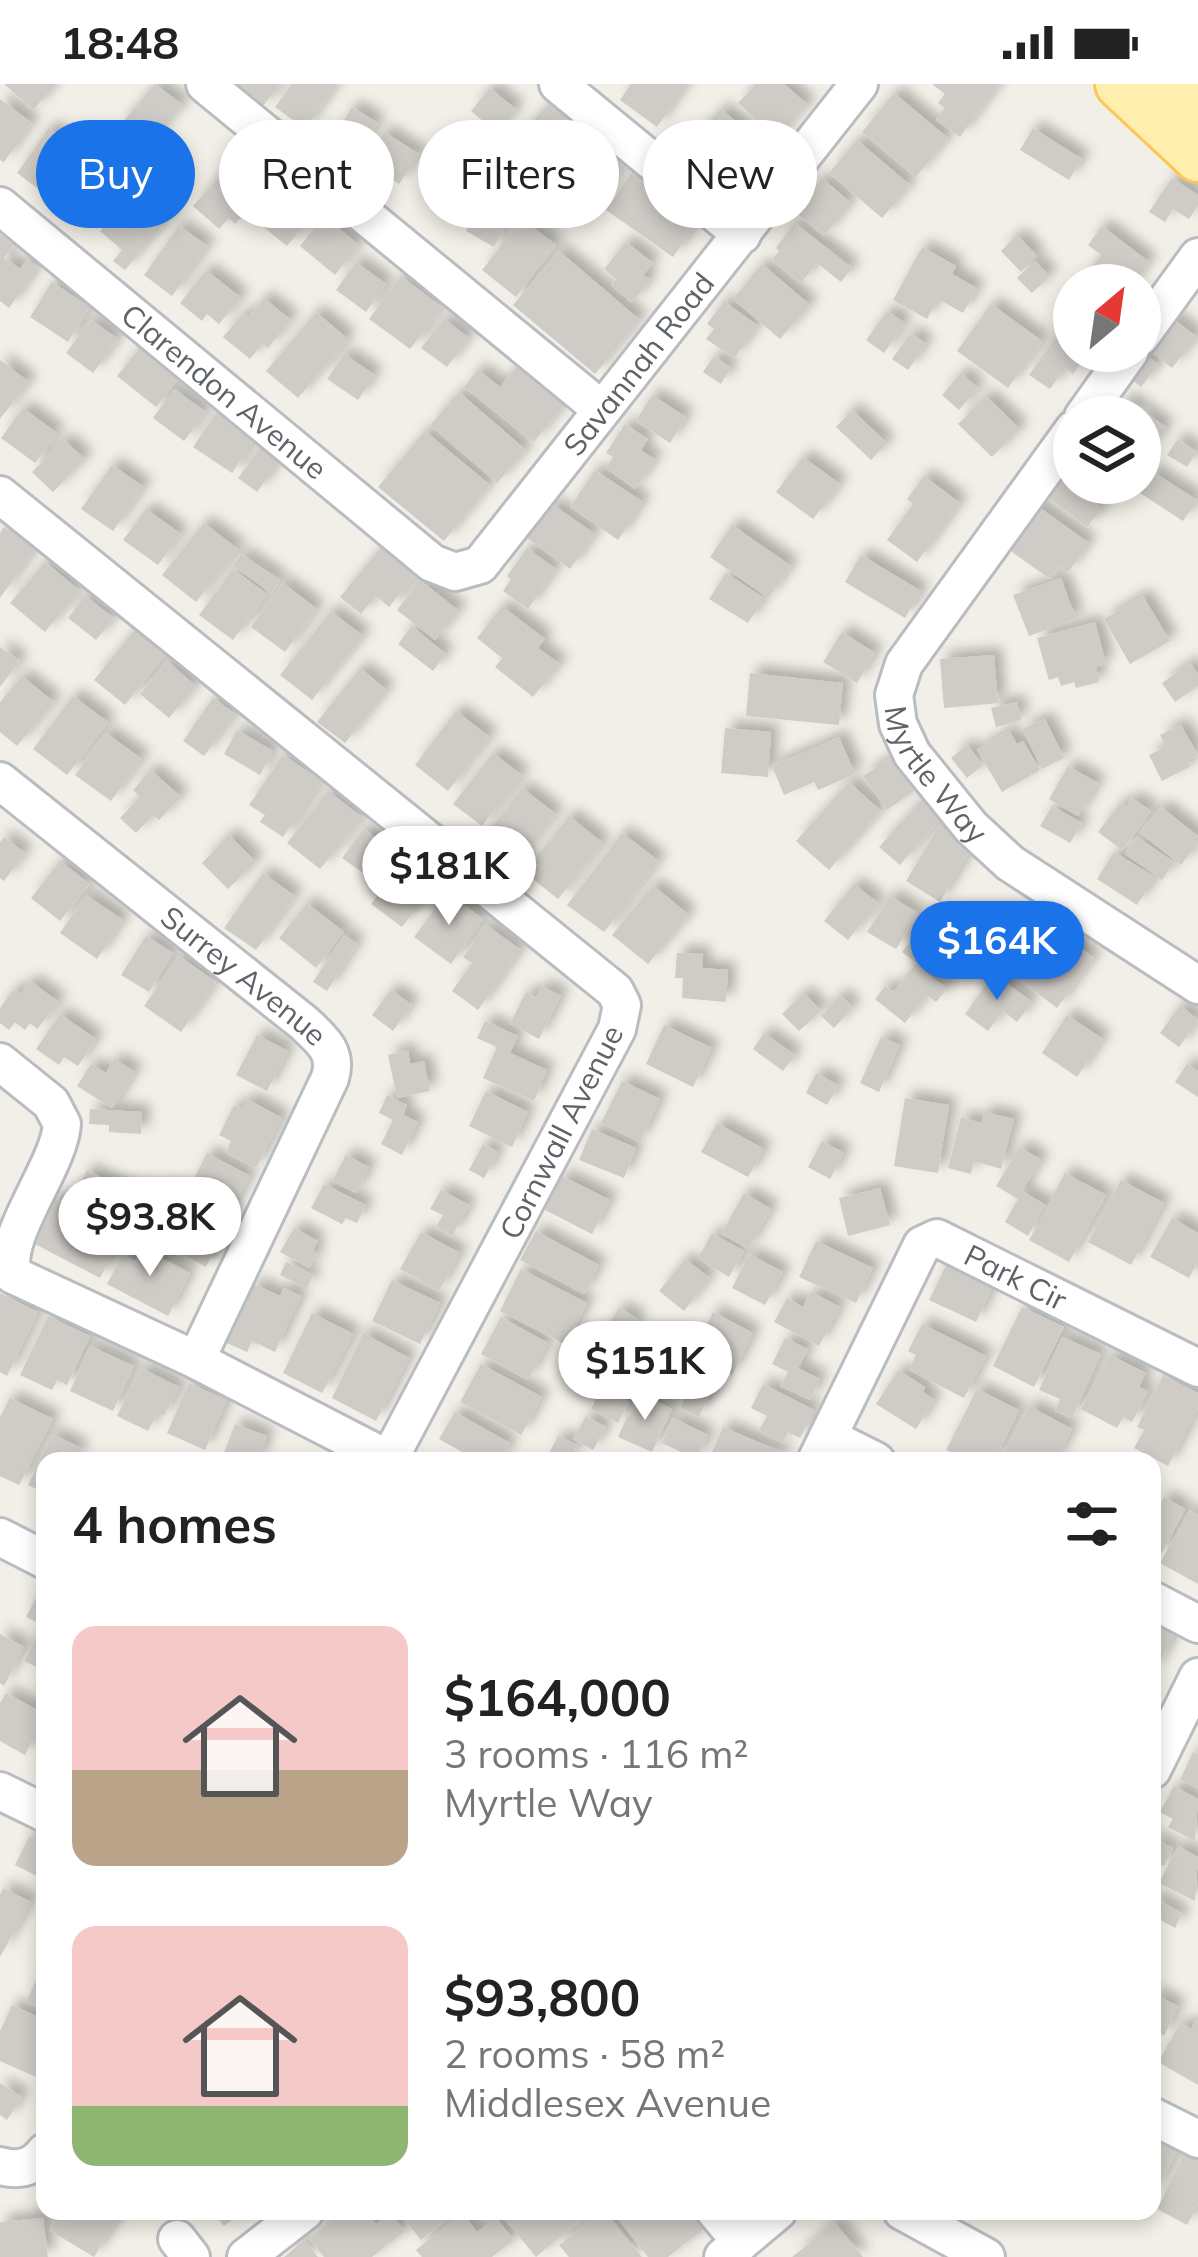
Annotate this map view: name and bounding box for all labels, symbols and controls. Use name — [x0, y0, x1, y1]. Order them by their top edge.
text: 18:48 — [60, 14, 179, 70]
chip: Buy — [36, 120, 195, 228]
chip: Rent — [219, 120, 394, 228]
chip: Filters — [418, 120, 619, 228]
chip: New — [643, 120, 817, 228]
north arrow — [1053, 264, 1161, 372]
map controls — [1053, 264, 1161, 504]
street label: Savannah Road — [555, 265, 722, 463]
street label: Clarendon Avenue — [114, 295, 335, 487]
button: layers — [1053, 396, 1161, 504]
street label: Myrtle Way — [877, 703, 995, 851]
pin: $181K — [365, 826, 533, 928]
text: $181K — [389, 840, 509, 889]
street label: Surrey Avenue — [153, 898, 335, 1053]
pin: $164K — [913, 901, 1081, 1003]
text: $164K — [937, 915, 1057, 964]
street label: Cornwall Avenue — [491, 1019, 631, 1245]
pin: $93.8K — [52, 1177, 248, 1279]
text: $93.8K — [85, 1191, 215, 1240]
street label: Park Cir — [958, 1236, 1073, 1319]
pin: $151K — [561, 1321, 729, 1423]
text: $151K — [585, 1335, 705, 1384]
icon: filters — [1059, 1491, 1125, 1557]
text: 4 homes — [72, 1492, 277, 1556]
text: $164,000 — [444, 1665, 671, 1729]
icon: home — [168, 1674, 312, 1818]
text: 3 rooms · 116 m² — [444, 1729, 748, 1778]
text: Myrtle Way — [444, 1778, 653, 1827]
text: $93,800 — [444, 1965, 640, 2029]
icon: home — [168, 1974, 312, 2118]
text: 2 rooms · 58 m² — [444, 2029, 725, 2078]
text: Middlesex Avenue — [444, 2078, 771, 2127]

